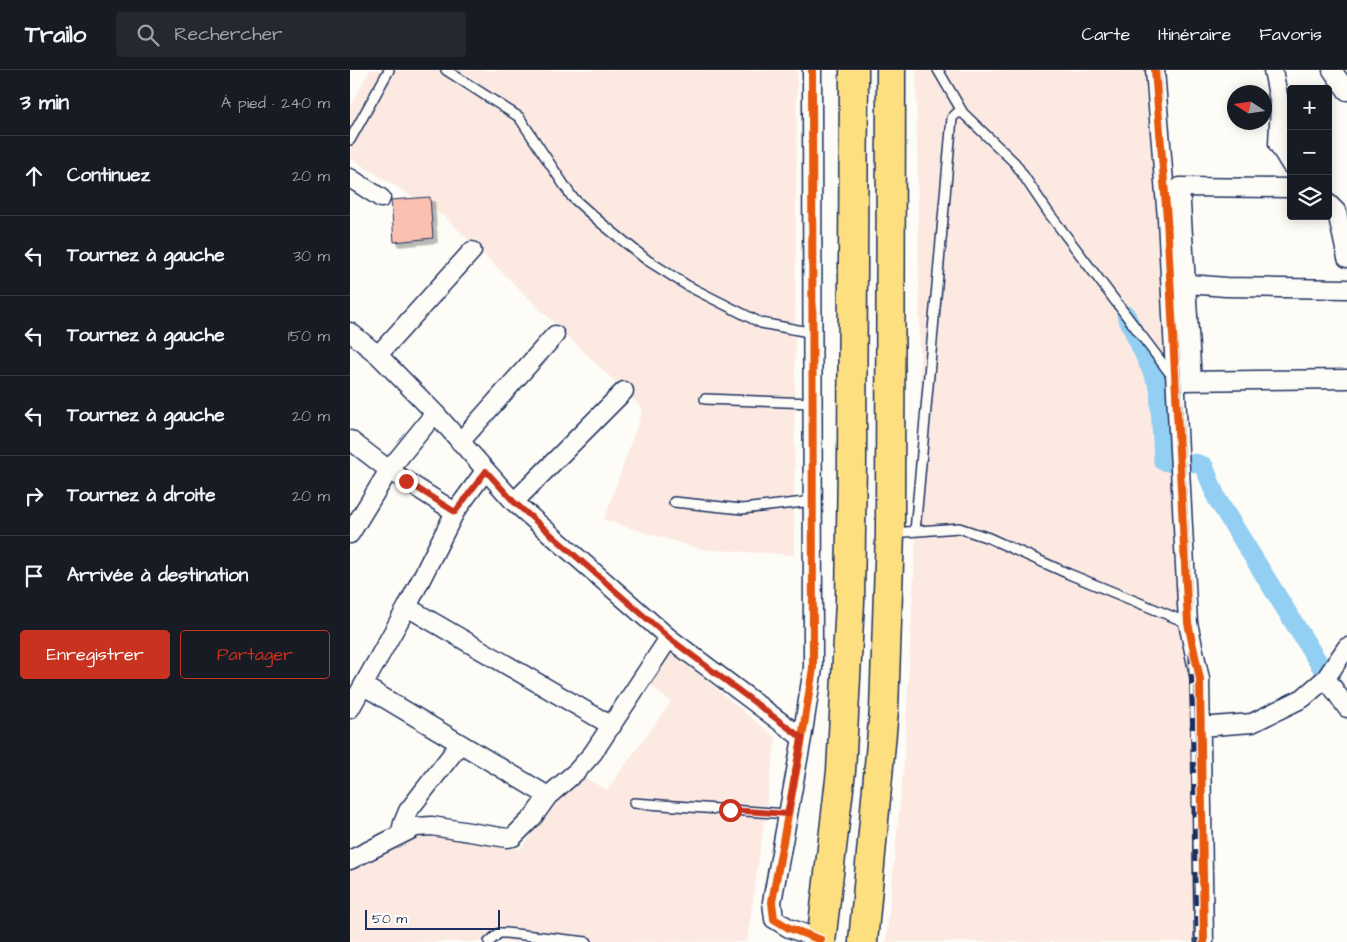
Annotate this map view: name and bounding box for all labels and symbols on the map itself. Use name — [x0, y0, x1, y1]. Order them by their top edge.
north arrow — [1227, 85, 1272, 130]
route end — [395, 470, 418, 493]
route start — [719, 799, 742, 822]
scale bar — [365, 907, 500, 930]

